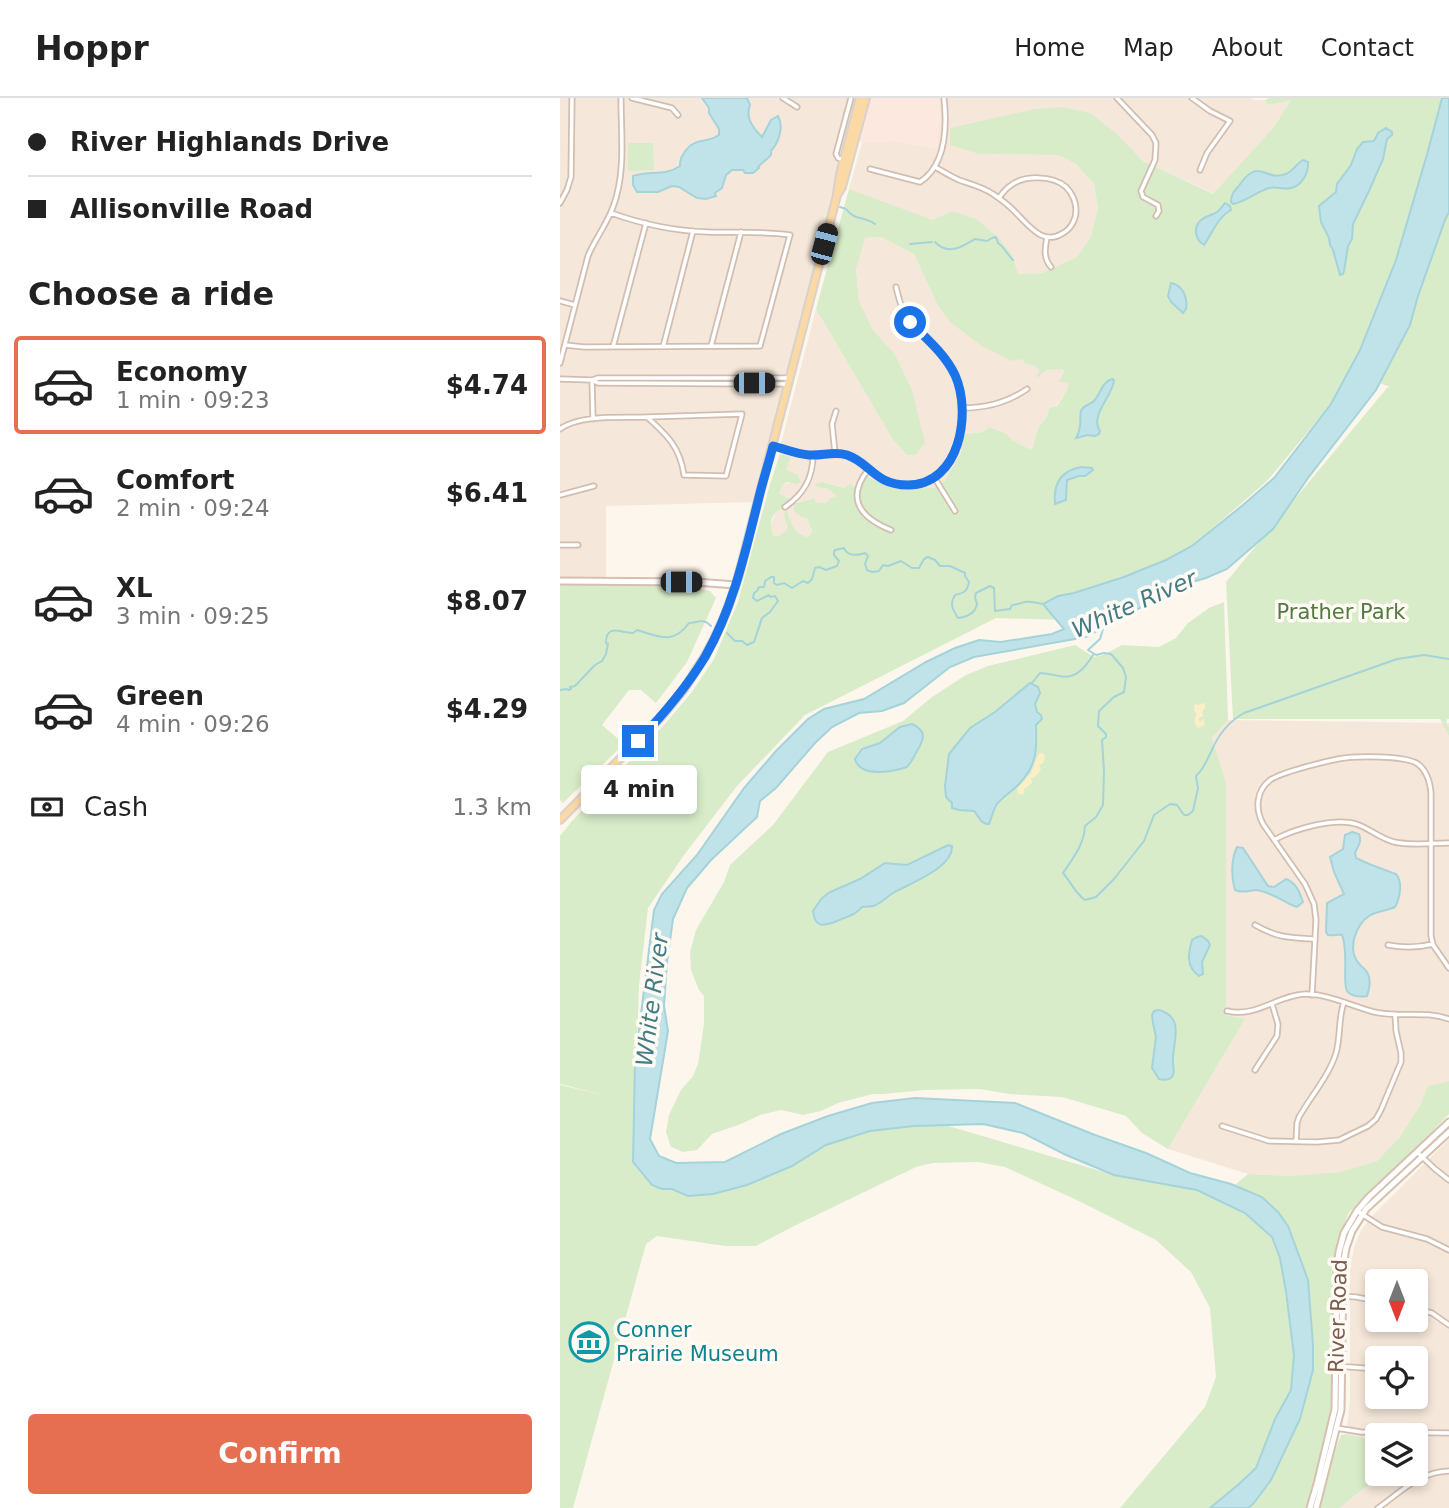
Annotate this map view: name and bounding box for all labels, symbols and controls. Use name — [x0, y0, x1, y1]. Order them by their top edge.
text: Hoppr — [35, 29, 149, 68]
text: Home — [1014, 34, 1085, 62]
text: Map — [1123, 34, 1174, 62]
text: About — [1212, 34, 1283, 62]
text: Contact — [1321, 34, 1414, 62]
text: River Highlands Drive — [70, 127, 389, 157]
text: Allisonville Road — [70, 194, 313, 224]
car — [809, 221, 840, 267]
text: Choose a ride — [28, 275, 274, 313]
route start — [894, 306, 926, 338]
icon: car — [32, 354, 95, 417]
text: Economy — [116, 357, 247, 387]
text: $4.74 — [446, 370, 528, 400]
car — [734, 373, 776, 394]
text: 1 min · 09:23 — [116, 387, 270, 413]
icon: car — [32, 462, 95, 525]
text: Comfort — [116, 465, 234, 495]
text: $6.41 — [446, 478, 528, 508]
text: 2 min · 09:24 — [116, 495, 270, 521]
water label: White River — [1068, 564, 1202, 643]
icon: car — [32, 570, 95, 633]
car — [661, 572, 703, 593]
text: XL — [116, 573, 153, 603]
text: $8.07 — [446, 586, 528, 616]
park label: Prather Park — [1277, 600, 1406, 624]
text: 3 min · 09:25 — [116, 603, 270, 629]
icon: car — [32, 678, 95, 741]
text: Green — [116, 681, 204, 711]
text: $4.29 — [446, 694, 528, 724]
text: 4 min · 09:26 — [116, 711, 270, 737]
route end — [622, 725, 654, 757]
callout: 4 min — [580, 766, 696, 814]
text: 4 min — [603, 776, 675, 802]
icon: cash — [28, 788, 66, 826]
text: Cash — [84, 792, 148, 822]
text: 1.3 km — [452, 794, 532, 820]
water label: White River — [631, 930, 673, 1068]
street label: River Road — [1324, 1259, 1352, 1373]
north arrow — [1365, 1269, 1428, 1332]
map controls — [1365, 1269, 1428, 1486]
place label: Conner Prairie Museum — [616, 1318, 779, 1366]
museum icon: Conner Prairie Museum — [568, 1321, 610, 1363]
button: locate — [1365, 1346, 1428, 1409]
button: Confirm — [28, 1414, 532, 1494]
button: layers — [1365, 1423, 1428, 1486]

